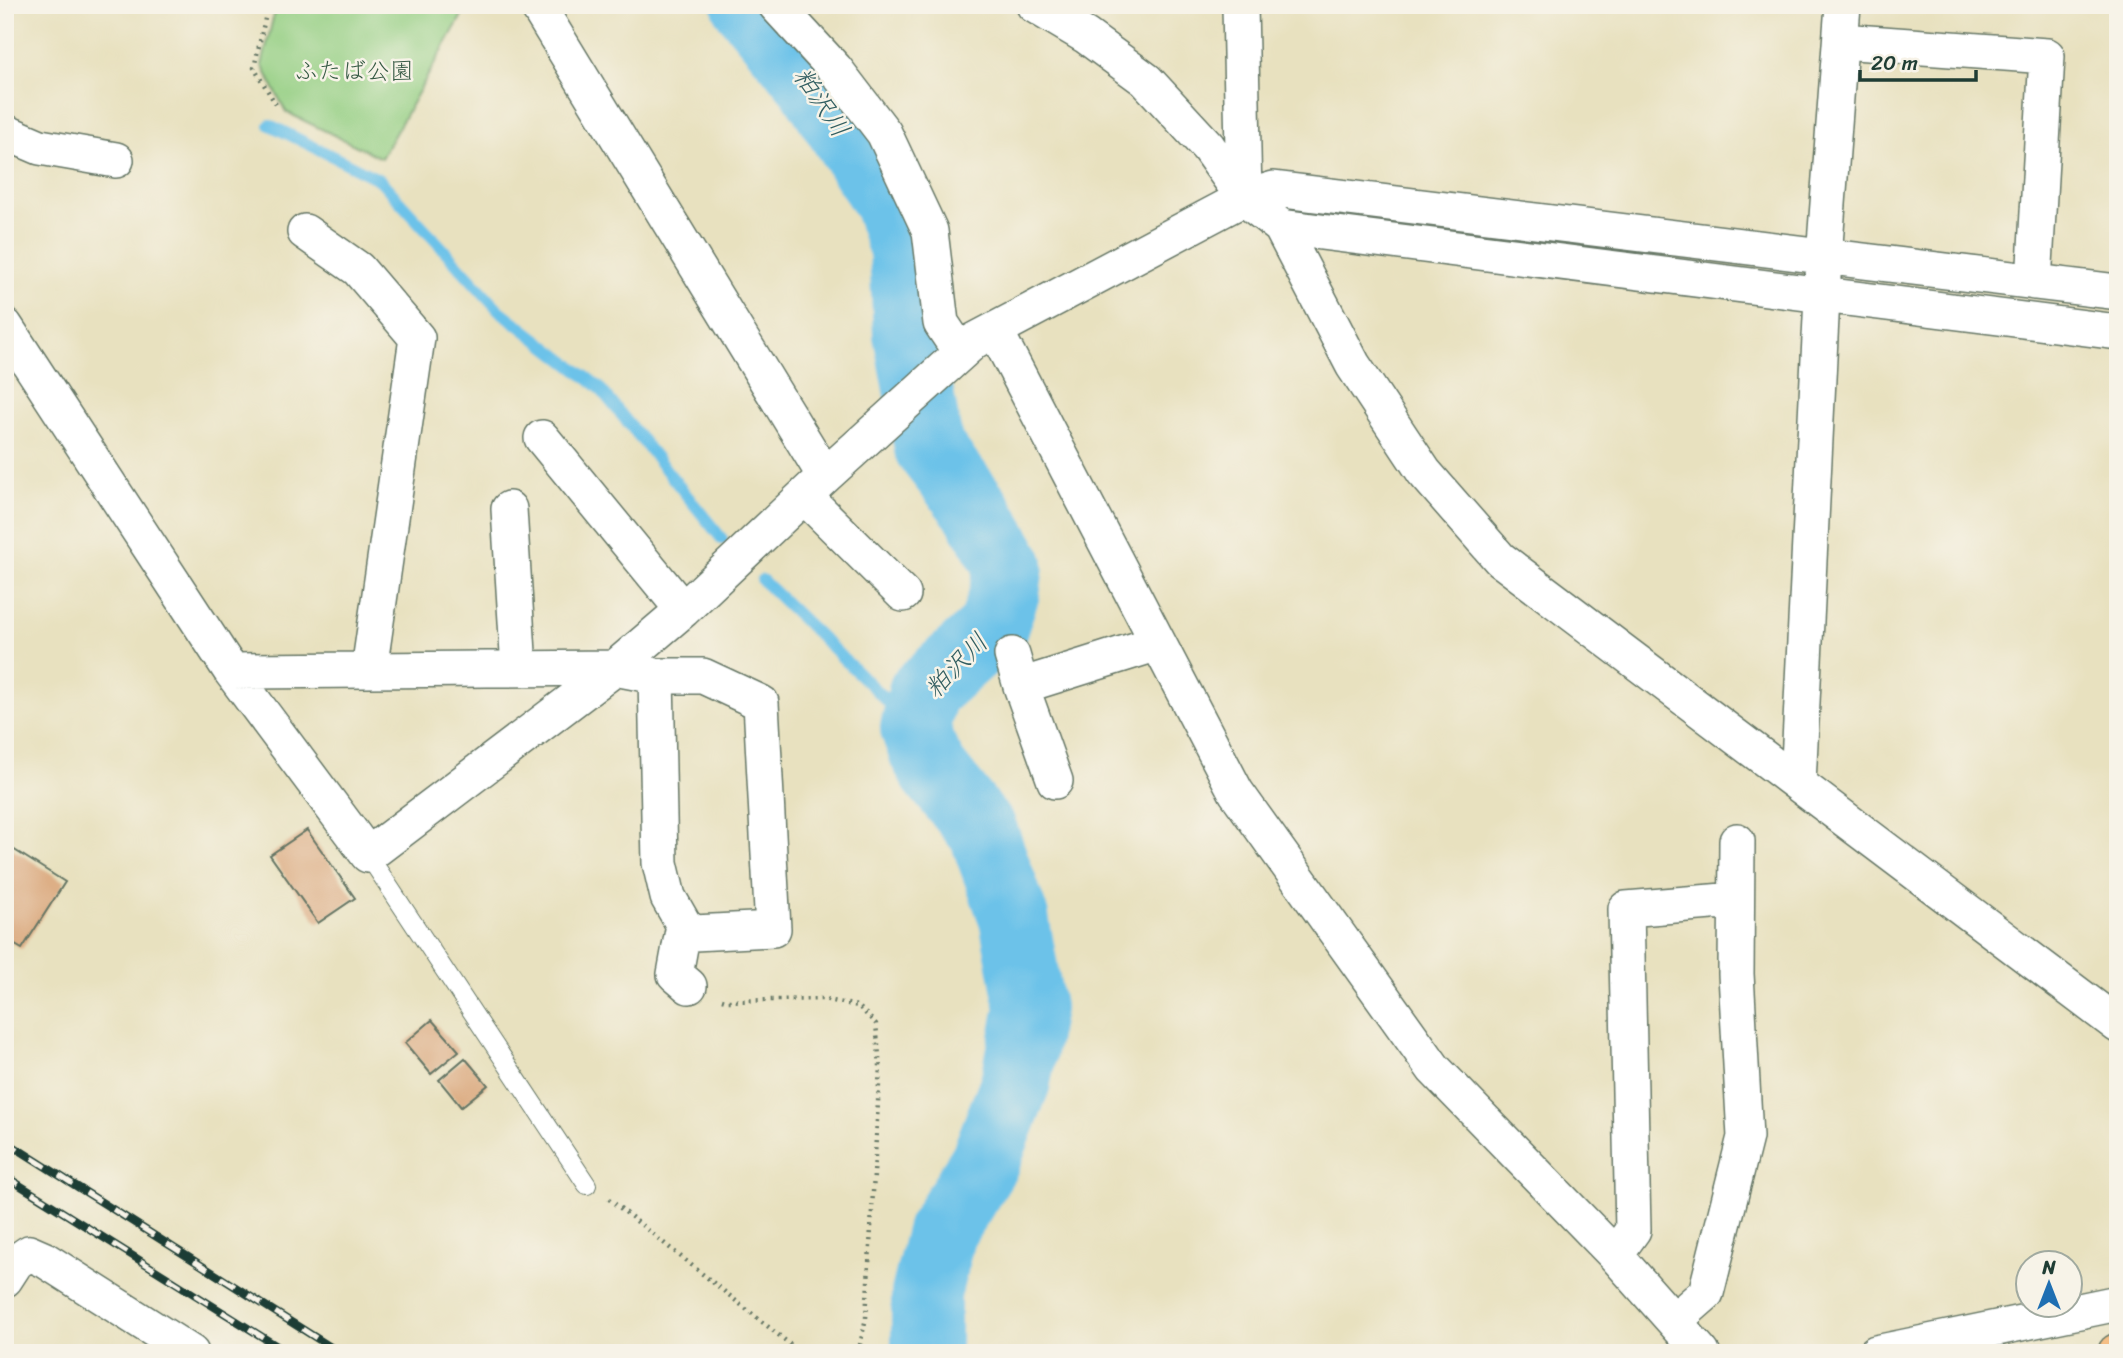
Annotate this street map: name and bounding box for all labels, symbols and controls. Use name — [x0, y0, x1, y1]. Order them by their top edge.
scale bar — [1860, 38, 1976, 82]
text: 20 m — [1871, 44, 1918, 82]
park label: ふたば公園 — [294, 50, 414, 92]
water label: 粕沢川 — [781, 57, 863, 147]
water label: 粕沢川 — [912, 621, 1000, 709]
north arrow — [2014, 1250, 2084, 1320]
text: N — [2041, 1251, 2056, 1284]

